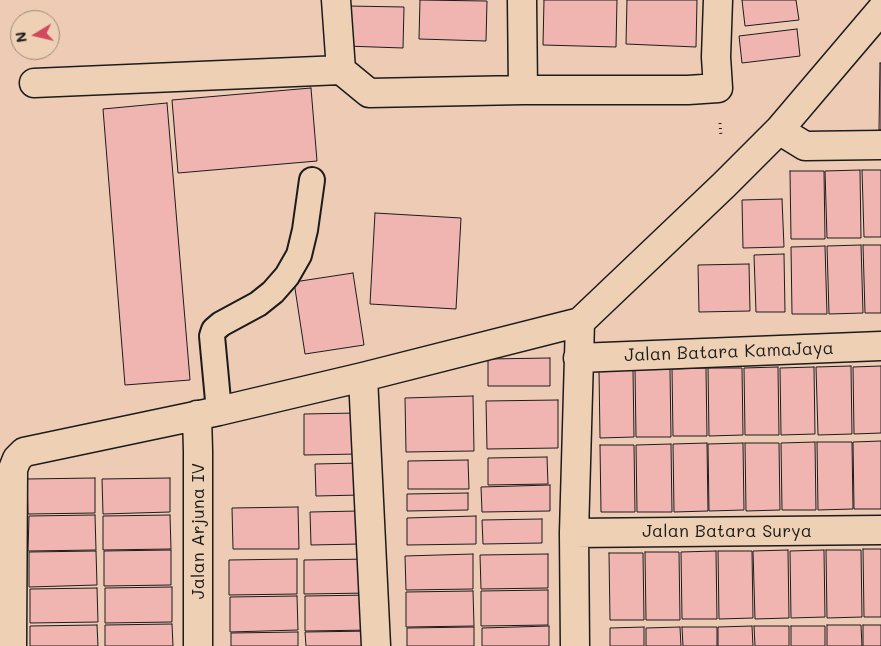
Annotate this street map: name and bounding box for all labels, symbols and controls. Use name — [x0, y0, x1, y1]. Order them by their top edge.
north arrow — [10, 10, 60, 60]
text: N — [10, 31, 31, 44]
street label: Jalan Batara KamaJaya — [624, 338, 834, 366]
street label: Jalan Arjuna IV — [187, 463, 209, 599]
street label: Jalan Batara Surya — [642, 520, 812, 542]

